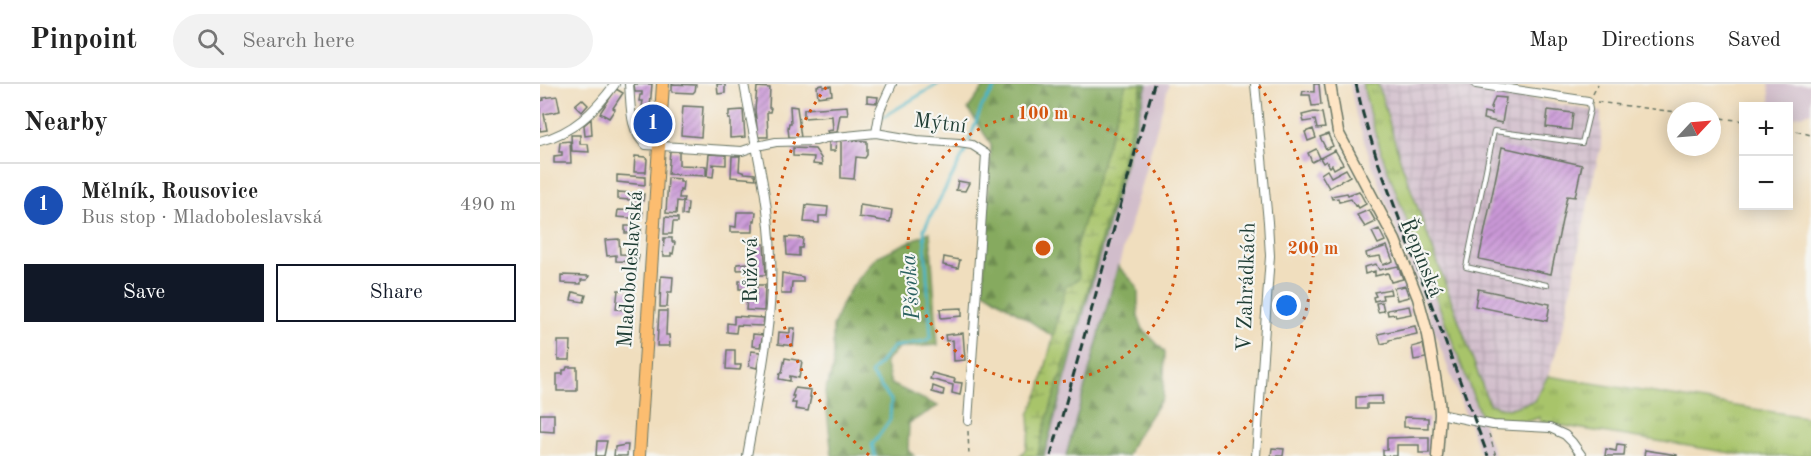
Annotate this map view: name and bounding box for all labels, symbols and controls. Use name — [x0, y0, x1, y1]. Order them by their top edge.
search box — [173, 14, 593, 68]
icon: search — [194, 25, 227, 58]
text: Pinpoint — [30, 27, 137, 55]
text: Search here — [242, 30, 355, 52]
text: Map — [1529, 30, 1568, 51]
text: Directions — [1601, 30, 1695, 51]
text: Saved — [1728, 30, 1781, 51]
pin: 1 — [634, 102, 672, 147]
north arrow — [1667, 102, 1721, 156]
map controls — [1739, 102, 1793, 210]
button: + — [1739, 102, 1793, 156]
text: 100 m — [1018, 105, 1068, 123]
text: Nearby — [24, 110, 108, 136]
street label: Mýtní — [912, 110, 968, 138]
button: − — [1739, 156, 1793, 210]
text: Mělník, Rousovice — [81, 181, 258, 203]
street label: Mladoboleslavská — [615, 190, 647, 348]
text: 1 — [38, 195, 49, 215]
text: 490 m — [460, 195, 516, 215]
text: Bus stop · Mladoboleslavská — [81, 208, 323, 228]
street label: Řepínská — [1396, 214, 1450, 300]
street label: V Zahrádkách — [1234, 222, 1260, 352]
street label: Růžová — [741, 237, 762, 303]
centre of rings — [1033, 238, 1053, 258]
text: 200 m — [1288, 240, 1338, 258]
water label: Pšovka — [898, 253, 924, 322]
button: Save — [24, 264, 264, 322]
button: Share — [276, 264, 516, 322]
your location — [1272, 291, 1301, 320]

